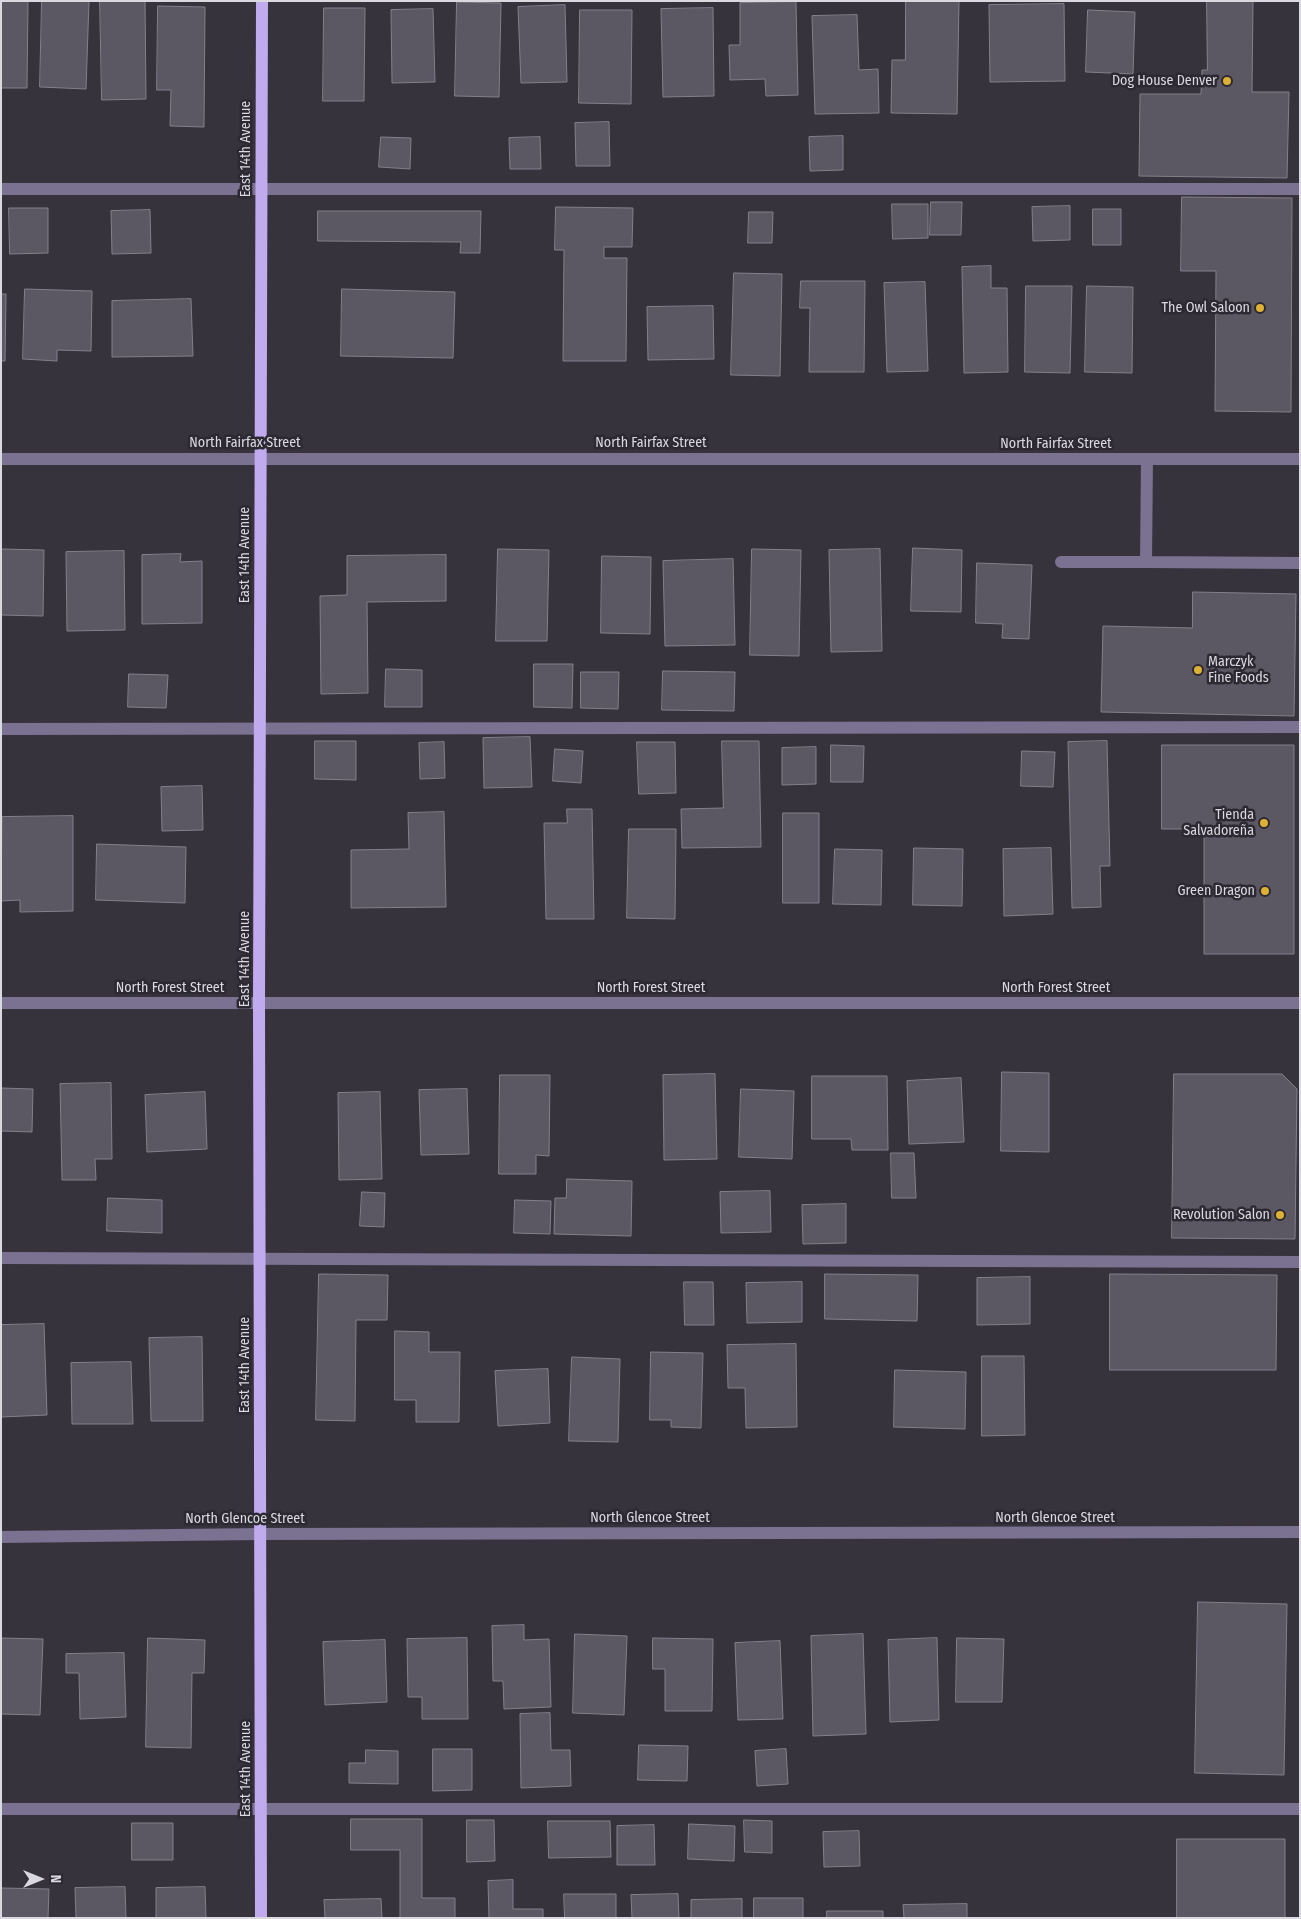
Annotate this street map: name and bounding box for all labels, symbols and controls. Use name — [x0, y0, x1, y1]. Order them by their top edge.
place label: Dog House Denver — [1112, 73, 1217, 89]
marker: Dog House Denver — [1221, 75, 1233, 87]
street label: East 14th Avenue — [238, 101, 254, 197]
place label: The Owl Saloon — [1162, 300, 1250, 316]
marker: The Owl Saloon — [1254, 302, 1266, 314]
street label: North Fairfax Street — [189, 435, 301, 451]
street label: North Fairfax Street — [595, 435, 707, 451]
street label: North Fairfax Street — [1000, 436, 1112, 452]
street label: East 14th Avenue — [237, 507, 253, 603]
place label: Marczyk Fine Foods — [1208, 654, 1269, 686]
marker: Marczyk Fine Foods — [1192, 664, 1204, 676]
place label: Tienda Salvadoreña — [1183, 807, 1254, 840]
marker: Tienda Salvadoreña — [1258, 817, 1270, 829]
place label: Green Dragon — [1178, 883, 1255, 899]
marker: Green Dragon — [1259, 885, 1271, 897]
street label: East 14th Avenue — [237, 911, 253, 1007]
street label: North Forest Street — [116, 980, 224, 996]
street label: North Forest Street — [597, 980, 705, 996]
street label: North Forest Street — [1002, 980, 1110, 996]
place label: Revolution Salon — [1173, 1207, 1270, 1223]
marker: Revolution Salon — [1274, 1209, 1286, 1221]
street label: East 14th Avenue — [237, 1317, 253, 1413]
street label: North Glencoe Street — [590, 1510, 710, 1526]
street label: North Glencoe Street — [995, 1510, 1115, 1526]
street label: North Glencoe Street — [185, 1511, 305, 1527]
street label: East 14th Avenue — [238, 1721, 254, 1817]
north arrow — [15, 1854, 65, 1904]
text: N — [47, 1875, 64, 1883]

